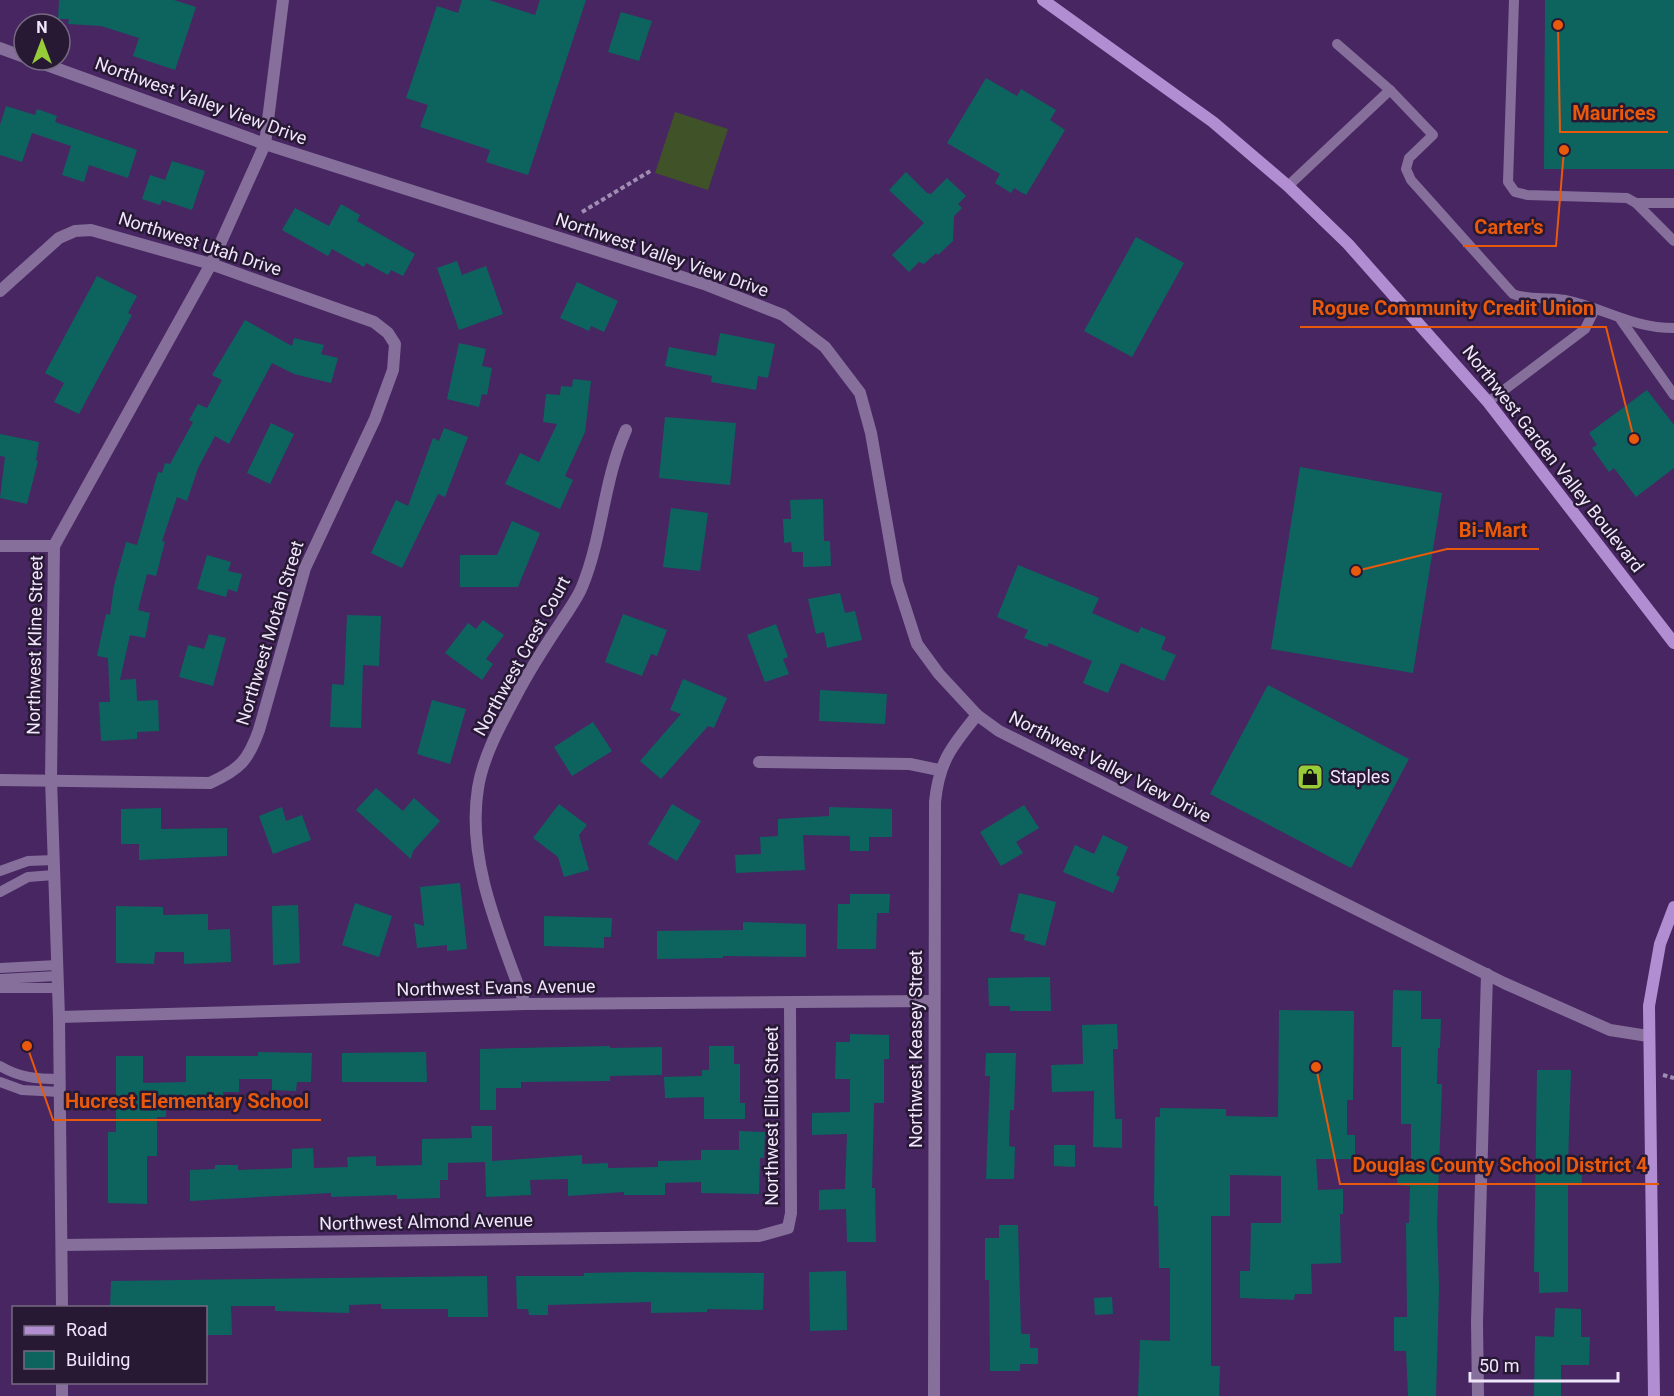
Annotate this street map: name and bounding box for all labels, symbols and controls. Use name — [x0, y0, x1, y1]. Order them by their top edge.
north arrow — [12, 12, 72, 72]
text: N — [36, 18, 48, 37]
street label: Northwest Valley View Drive — [92, 52, 310, 149]
callout: Maurices — [1560, 94, 1668, 132]
text: Maurices — [1572, 101, 1656, 125]
street label: Northwest Utah Drive — [116, 207, 284, 280]
street label: Northwest Valley View Drive — [553, 208, 771, 301]
callout: Carter's — [1463, 208, 1556, 246]
text: Carter's — [1474, 215, 1544, 239]
callout: Rogue Community Credit Union — [1300, 289, 1606, 327]
text: Rogue Community Credit Union — [1312, 296, 1594, 320]
street label: Northwest Garden Valley Boulevard — [1458, 341, 1648, 576]
callout: Bi-Mart — [1447, 511, 1539, 549]
text: Bi-Mart — [1459, 518, 1528, 542]
street label: Northwest Motah Street — [231, 538, 308, 728]
street label: Northwest Kline Street — [22, 555, 47, 735]
street label: Northwest Crest Court — [469, 572, 574, 739]
street label: Northwest Valley View Drive — [1006, 706, 1215, 827]
shop icon: Staples — [1295, 762, 1325, 792]
place label: Staples — [1330, 766, 1390, 787]
street label: Northwest Keasey Street — [905, 950, 926, 1148]
street label: Northwest Evans Avenue — [396, 975, 596, 1000]
street label: Northwest Elliot Street — [761, 1026, 782, 1206]
callout: Hucrest Elementary School — [53, 1082, 321, 1120]
text: Hucrest Elementary School — [65, 1089, 309, 1113]
callout: Douglas County School District 4 — [1340, 1146, 1659, 1184]
text: Douglas County School District 4 — [1352, 1153, 1648, 1177]
street label: Northwest Almond Avenue — [319, 1209, 533, 1234]
legend — [12, 1306, 207, 1384]
text: Road — [66, 1319, 107, 1340]
scale bar — [1470, 1345, 1618, 1383]
text: Building — [66, 1349, 130, 1370]
text: 50 m — [1479, 1355, 1519, 1376]

